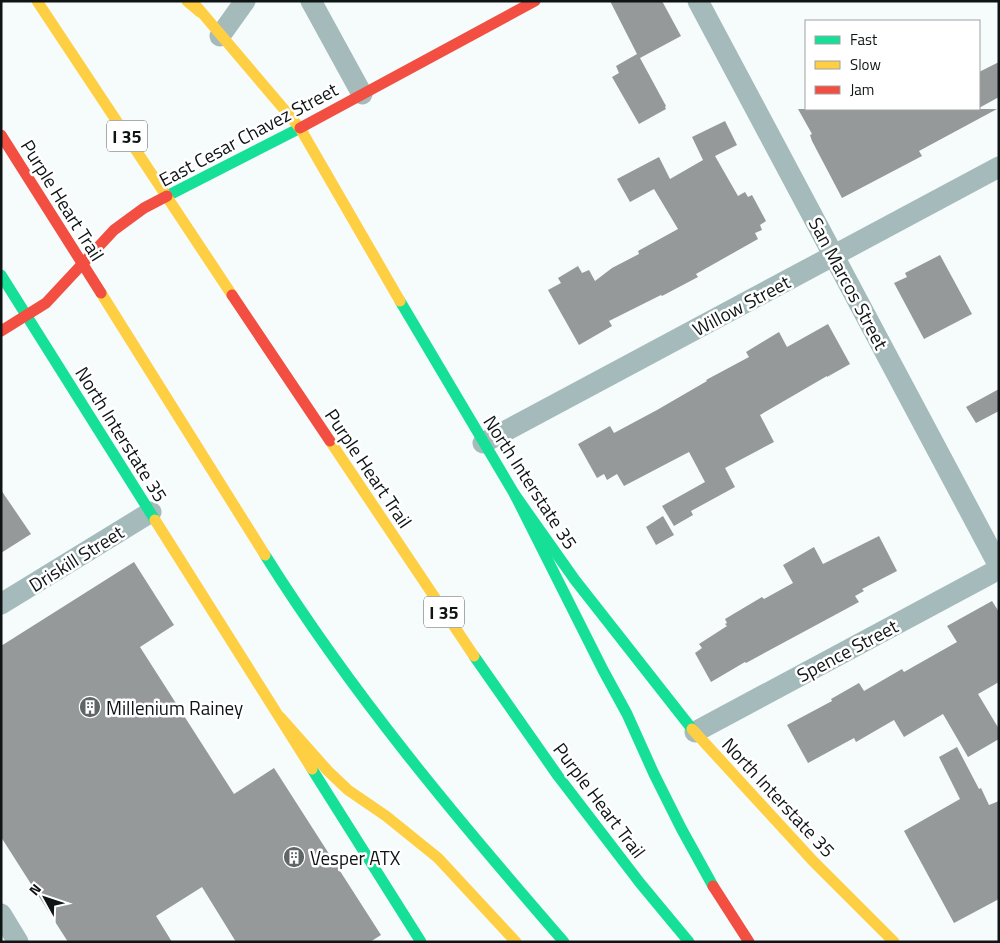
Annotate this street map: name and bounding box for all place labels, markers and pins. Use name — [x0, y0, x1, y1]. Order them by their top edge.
place label: Millenium Rainey — [106, 693, 243, 722]
building icon: Millenium Rainey — [78, 695, 102, 719]
place label: Vesper ATX — [310, 843, 401, 872]
building icon: Vesper ATX — [282, 845, 306, 869]

